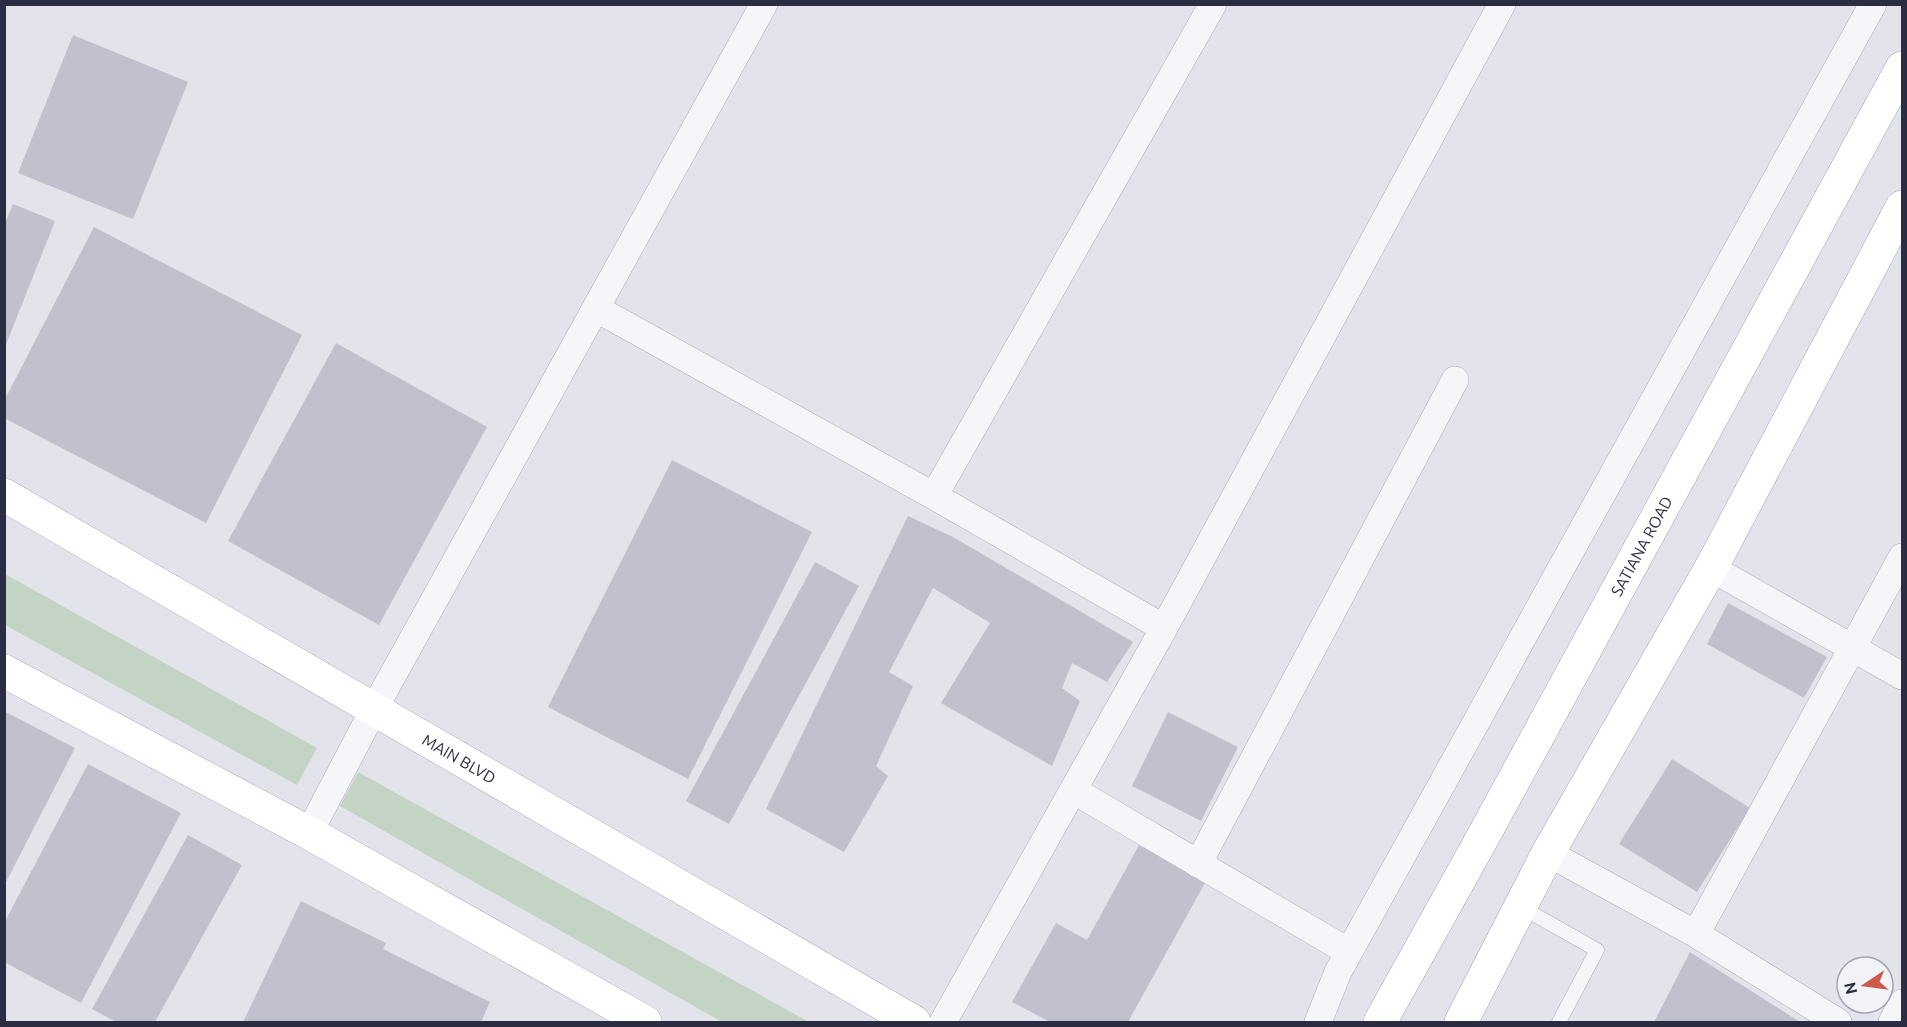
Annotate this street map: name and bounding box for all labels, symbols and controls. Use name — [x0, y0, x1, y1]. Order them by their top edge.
street label: SATIANA ROAD — [1607, 493, 1676, 599]
street label: MAIN BLVD — [419, 730, 499, 787]
north arrow — [1835, 955, 1895, 1015]
text: N — [1840, 981, 1860, 996]

